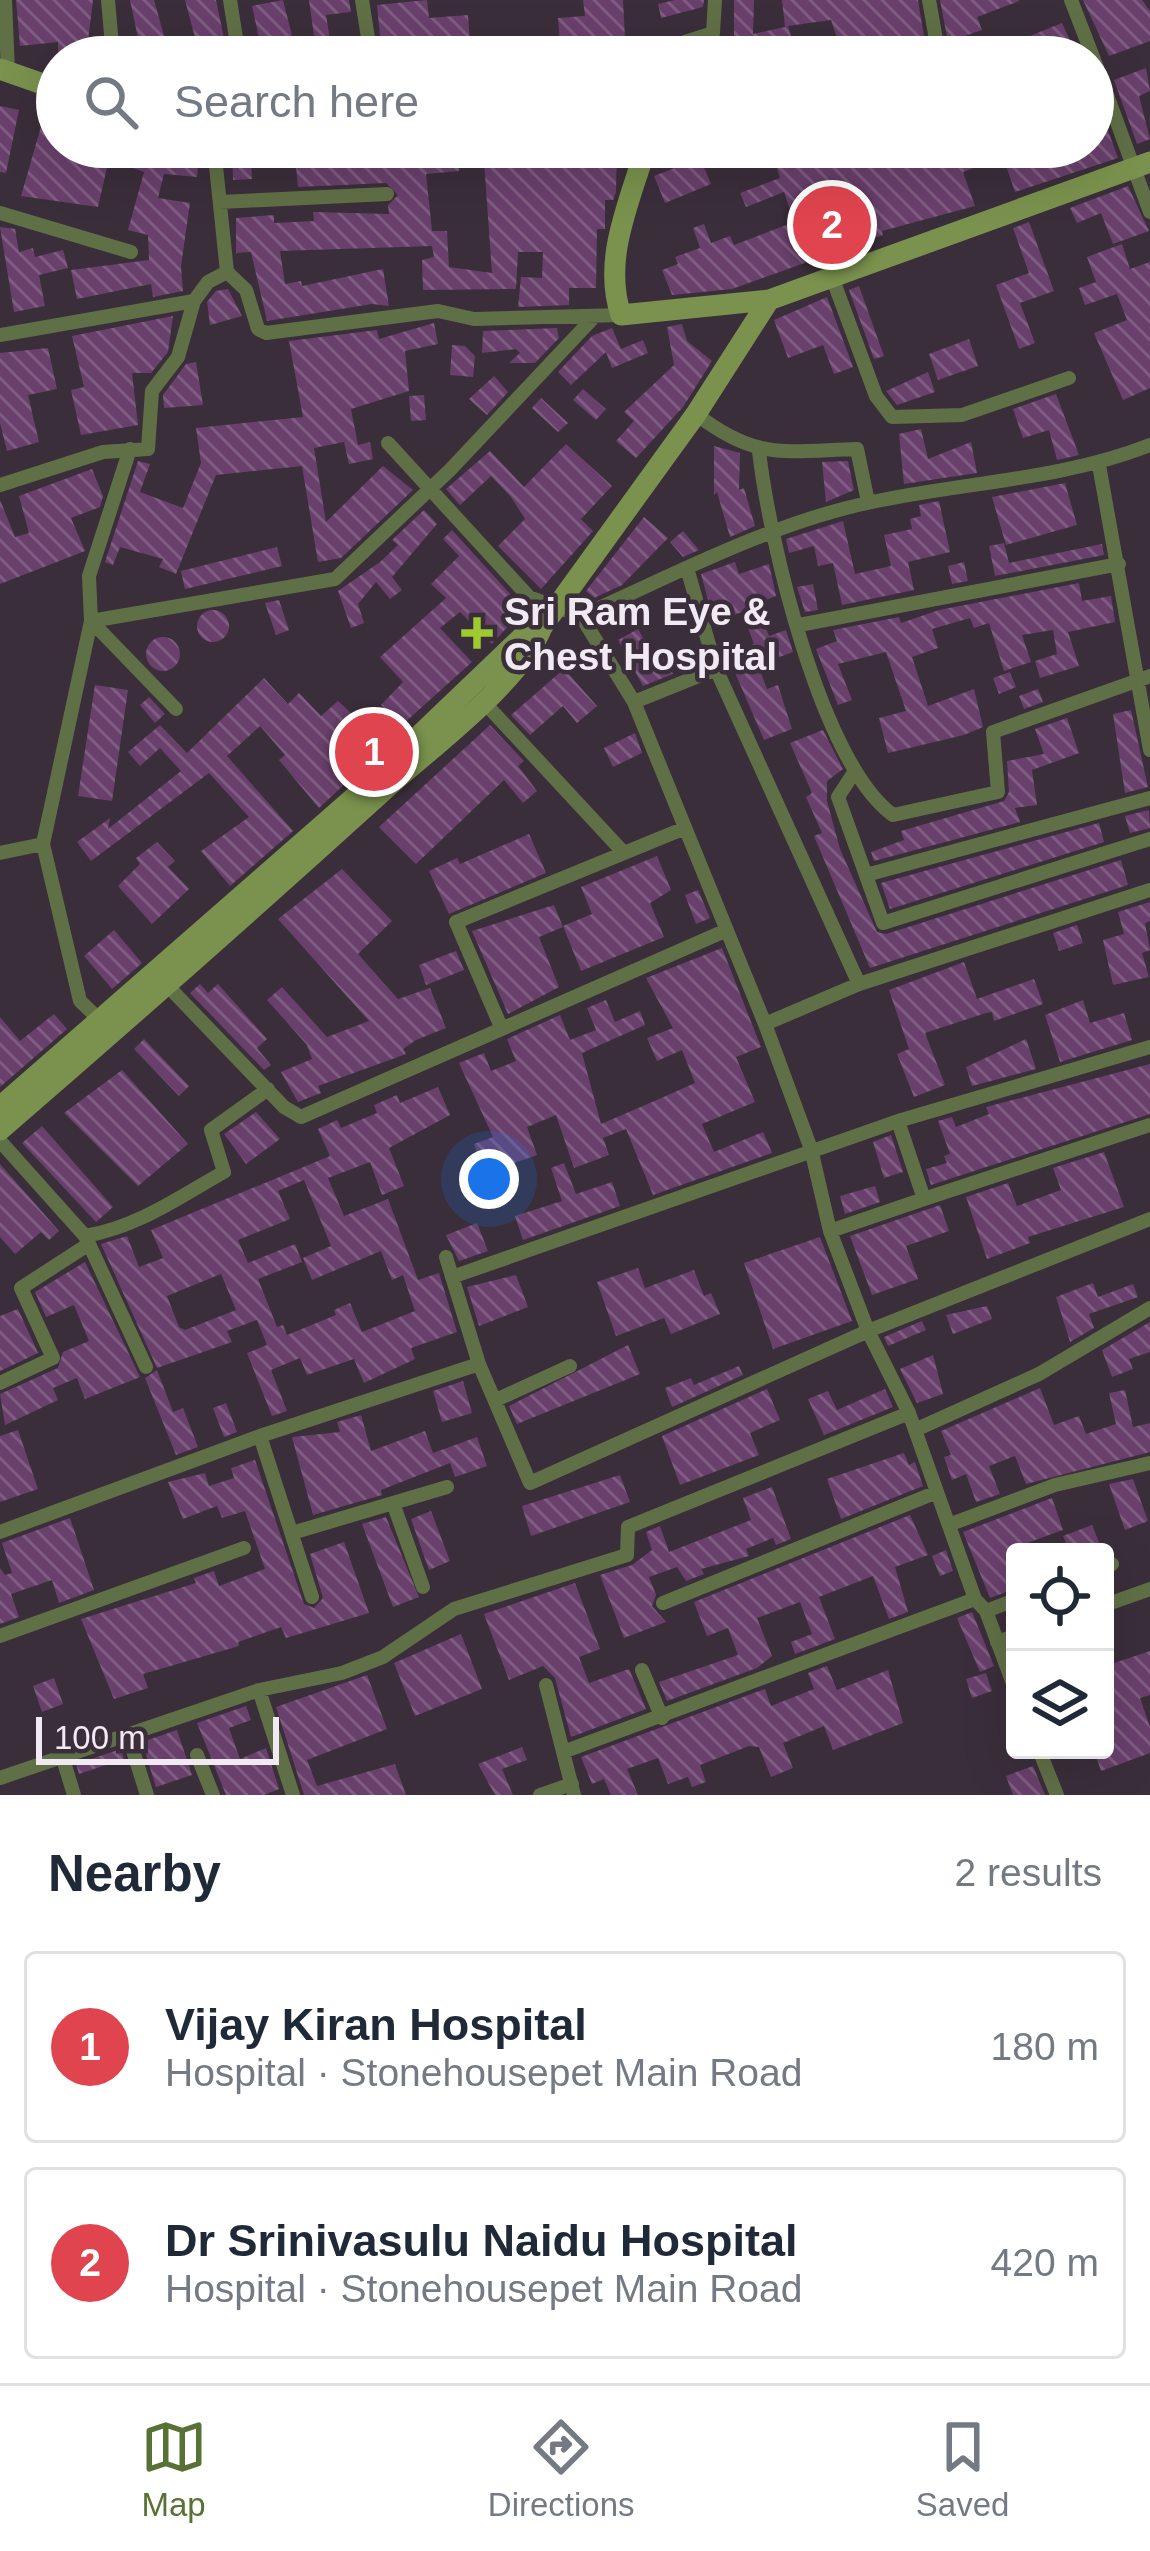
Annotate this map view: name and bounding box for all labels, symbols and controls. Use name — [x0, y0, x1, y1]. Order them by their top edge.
search box — [36, 36, 1114, 168]
icon: search — [78, 69, 144, 135]
text: Search here — [174, 76, 419, 127]
pin: 2 — [793, 180, 871, 270]
place label: Sri Ram Eye & Chest Hospital — [504, 590, 777, 678]
marker: Sri Ram Eye & Chest Hospital — [461, 617, 493, 649]
pin: 1 — [335, 707, 413, 797]
your location — [459, 1149, 519, 1209]
map controls — [1006, 1543, 1114, 1759]
button: locate — [1006, 1543, 1114, 1651]
button: layers — [1006, 1651, 1114, 1759]
scale bar — [36, 1711, 279, 1764]
text: 100 m — [54, 1719, 146, 1756]
text: Nearby — [48, 1845, 221, 1902]
text: 2 results — [955, 1851, 1102, 1894]
text: Vijay Kiran Hospital — [165, 1999, 587, 2050]
text: 1 — [79, 2025, 101, 2068]
text: 180 m — [991, 2025, 1099, 2068]
text: Hospital · Stonehousepet Main Road — [165, 2051, 802, 2094]
text: Dr Srinivasulu Naidu Hospital — [165, 2215, 798, 2266]
text: 2 — [79, 2241, 101, 2284]
text: 420 m — [991, 2241, 1099, 2284]
text: Hospital · Stonehousepet Main Road — [165, 2267, 802, 2310]
tab: Map — [141, 2414, 207, 2524]
tab: Directions — [488, 2414, 635, 2524]
tab: Saved — [916, 2414, 1009, 2524]

